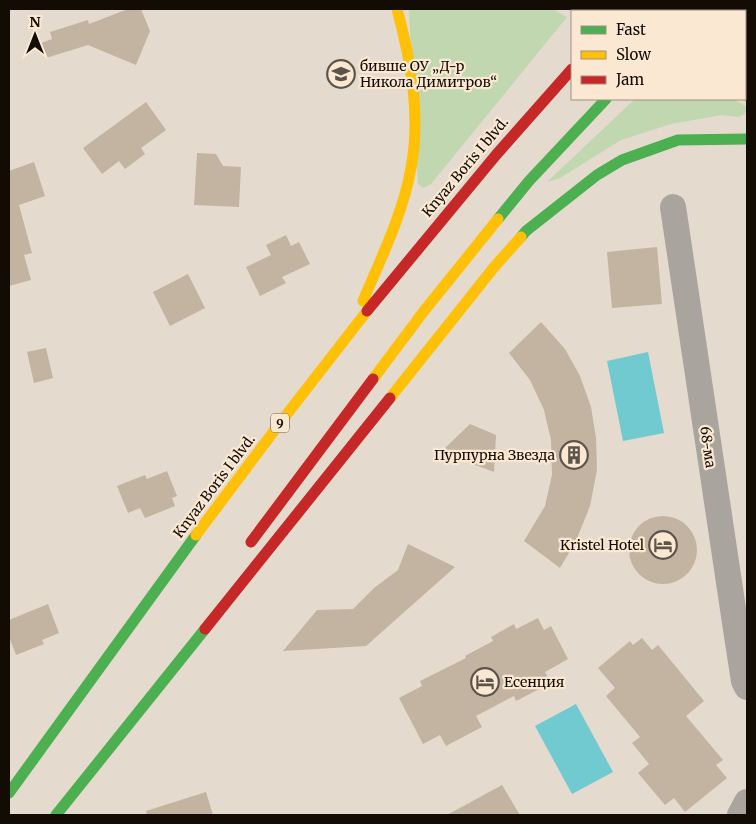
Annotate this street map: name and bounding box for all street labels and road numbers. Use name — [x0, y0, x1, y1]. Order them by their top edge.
street label: Knyaz Boris I blvd. — [418, 113, 512, 221]
road number: 9 — [271, 413, 289, 432]
street label: 68-ма — [696, 425, 720, 469]
street label: Knyaz Boris I blvd. — [169, 431, 259, 541]

